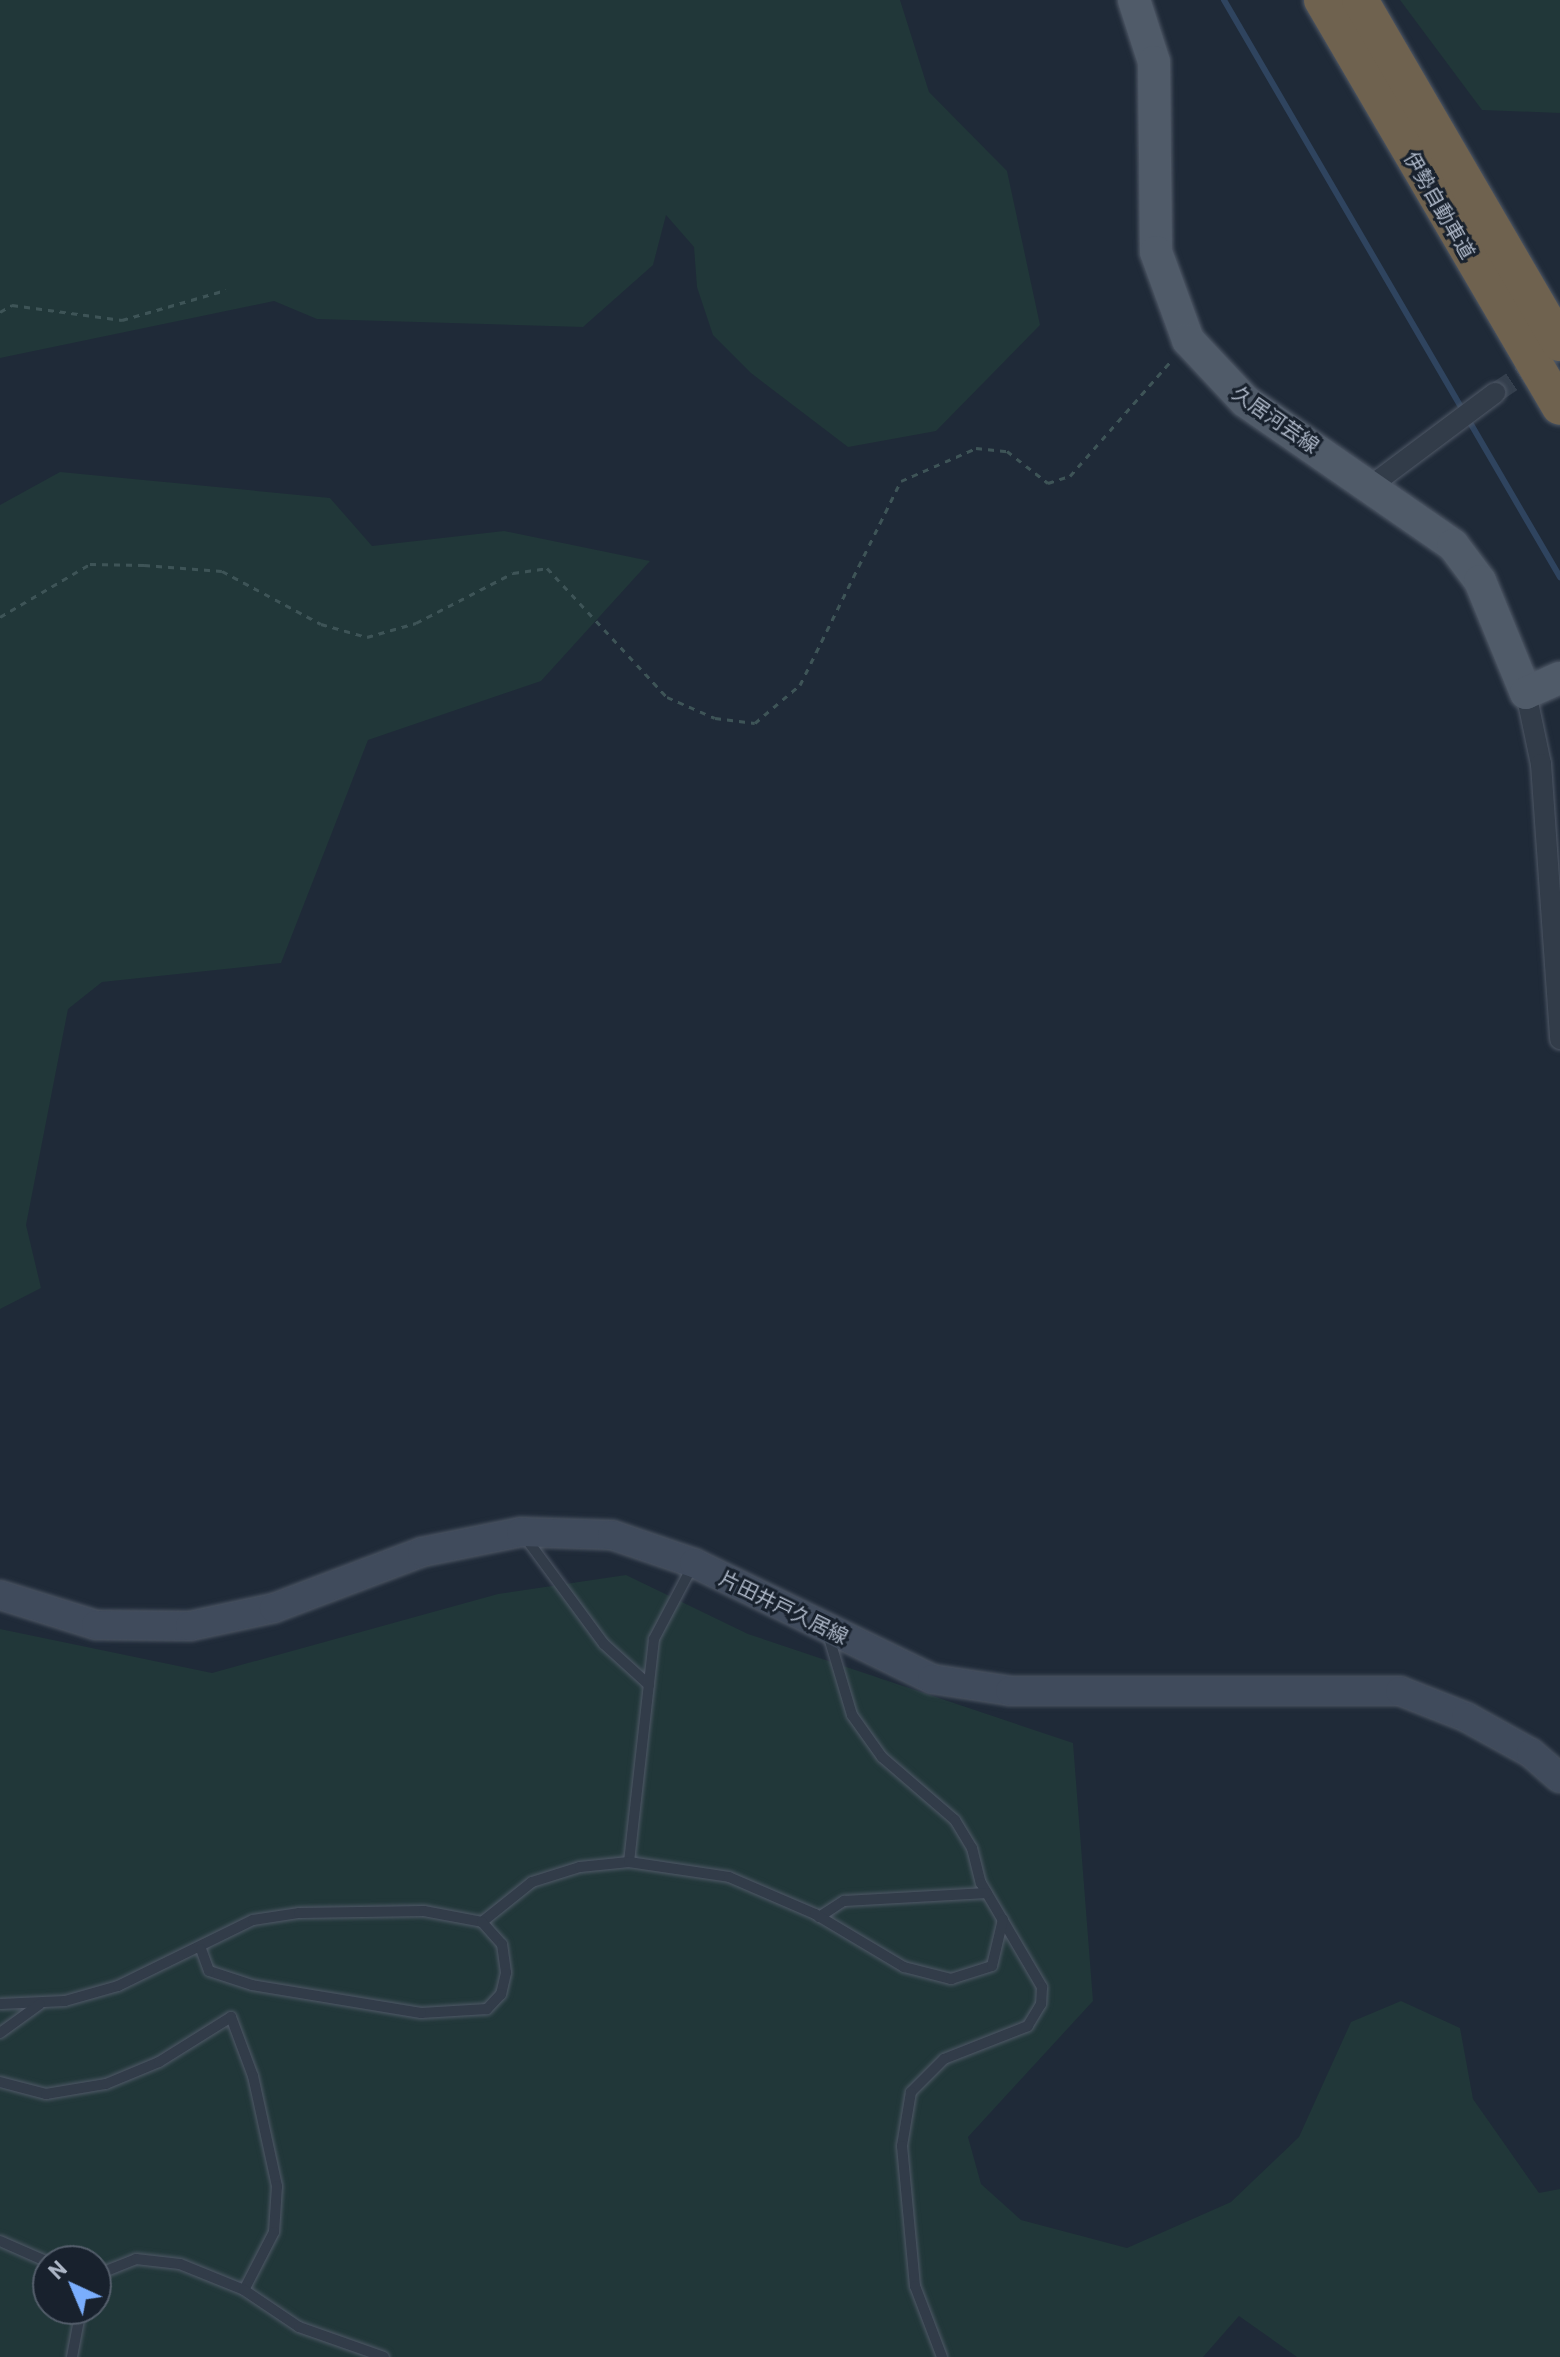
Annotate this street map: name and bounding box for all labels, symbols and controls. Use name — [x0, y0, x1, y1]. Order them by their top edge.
street label: 伊勢自動車道 — [1400, 147, 1480, 263]
street label: 久居河芸線 — [1228, 380, 1324, 458]
street label: 片田井戸久居線 — [716, 1566, 852, 1648]
north arrow — [32, 2245, 112, 2325]
text: N — [42, 2255, 71, 2284]

